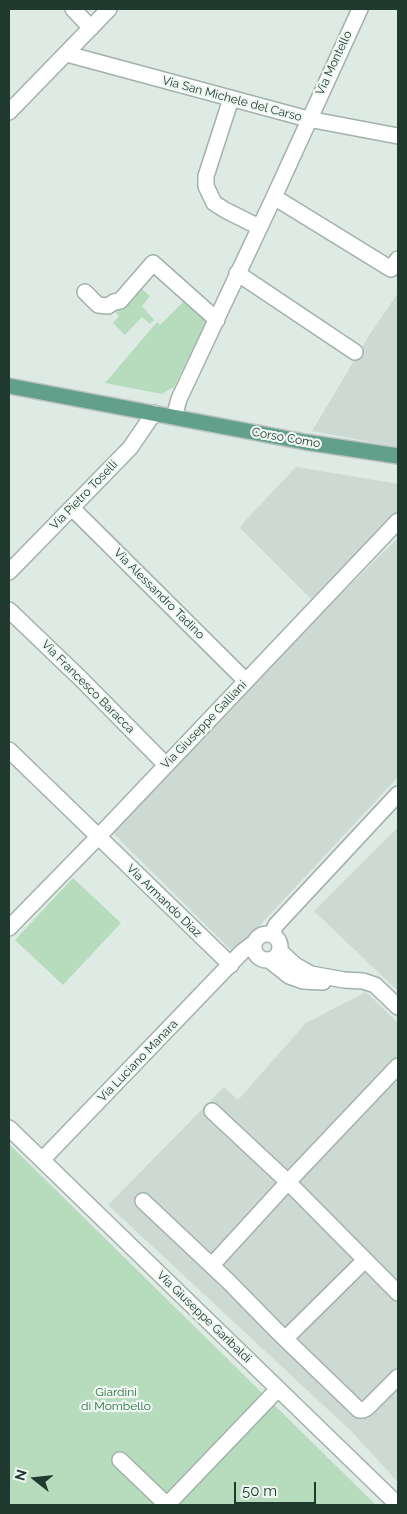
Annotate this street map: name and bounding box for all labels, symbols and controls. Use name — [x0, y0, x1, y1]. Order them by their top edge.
street label: Via Montello — [313, 28, 355, 98]
street label: Via San Michele del Carso — [161, 73, 303, 125]
street label: Corso Como — [251, 425, 321, 451]
street label: Via Pietro Toselli — [47, 457, 121, 533]
street label: Via Alessandro Tadino — [111, 546, 207, 642]
street label: Via Francesco Baracca — [38, 637, 138, 737]
street label: Via Giuseppe Galliani — [158, 678, 250, 772]
street label: Via Armando Diaz — [124, 862, 204, 940]
street label: Via Luciano Manara — [95, 1017, 181, 1105]
street label: Via Giuseppe Garibaldi — [154, 1268, 254, 1366]
park label: Giardini di Mombello — [81, 1385, 151, 1413]
north arrow — [10, 1454, 60, 1504]
text: N — [11, 1468, 30, 1482]
scale bar — [237, 1472, 320, 1504]
text: 50 m — [242, 1482, 277, 1500]

